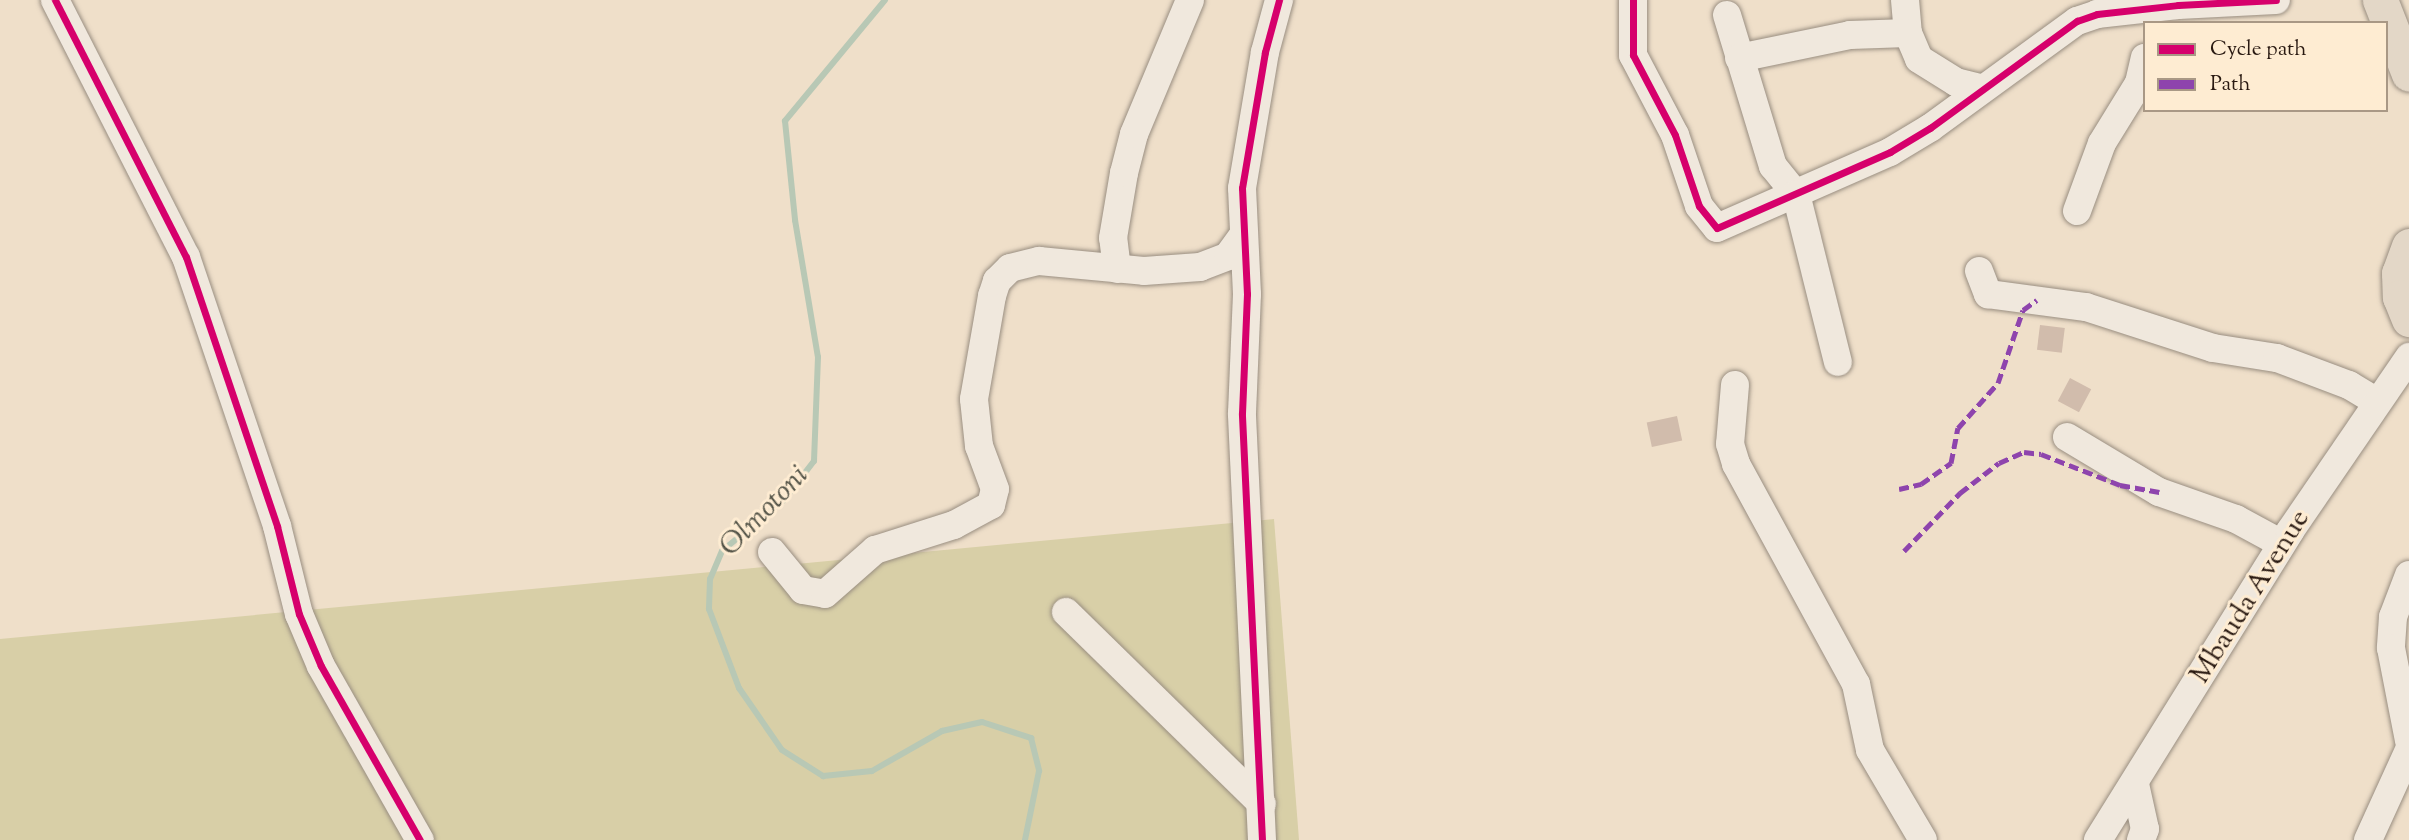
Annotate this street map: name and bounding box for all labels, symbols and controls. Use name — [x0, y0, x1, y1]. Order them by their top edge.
legend — [2143, 21, 2388, 112]
text: Cycle path — [2210, 35, 2307, 65]
text: Path — [2210, 70, 2251, 100]
water label: Olmotoni — [713, 459, 817, 565]
street label: Mbauda Avenue — [2184, 504, 2318, 690]

